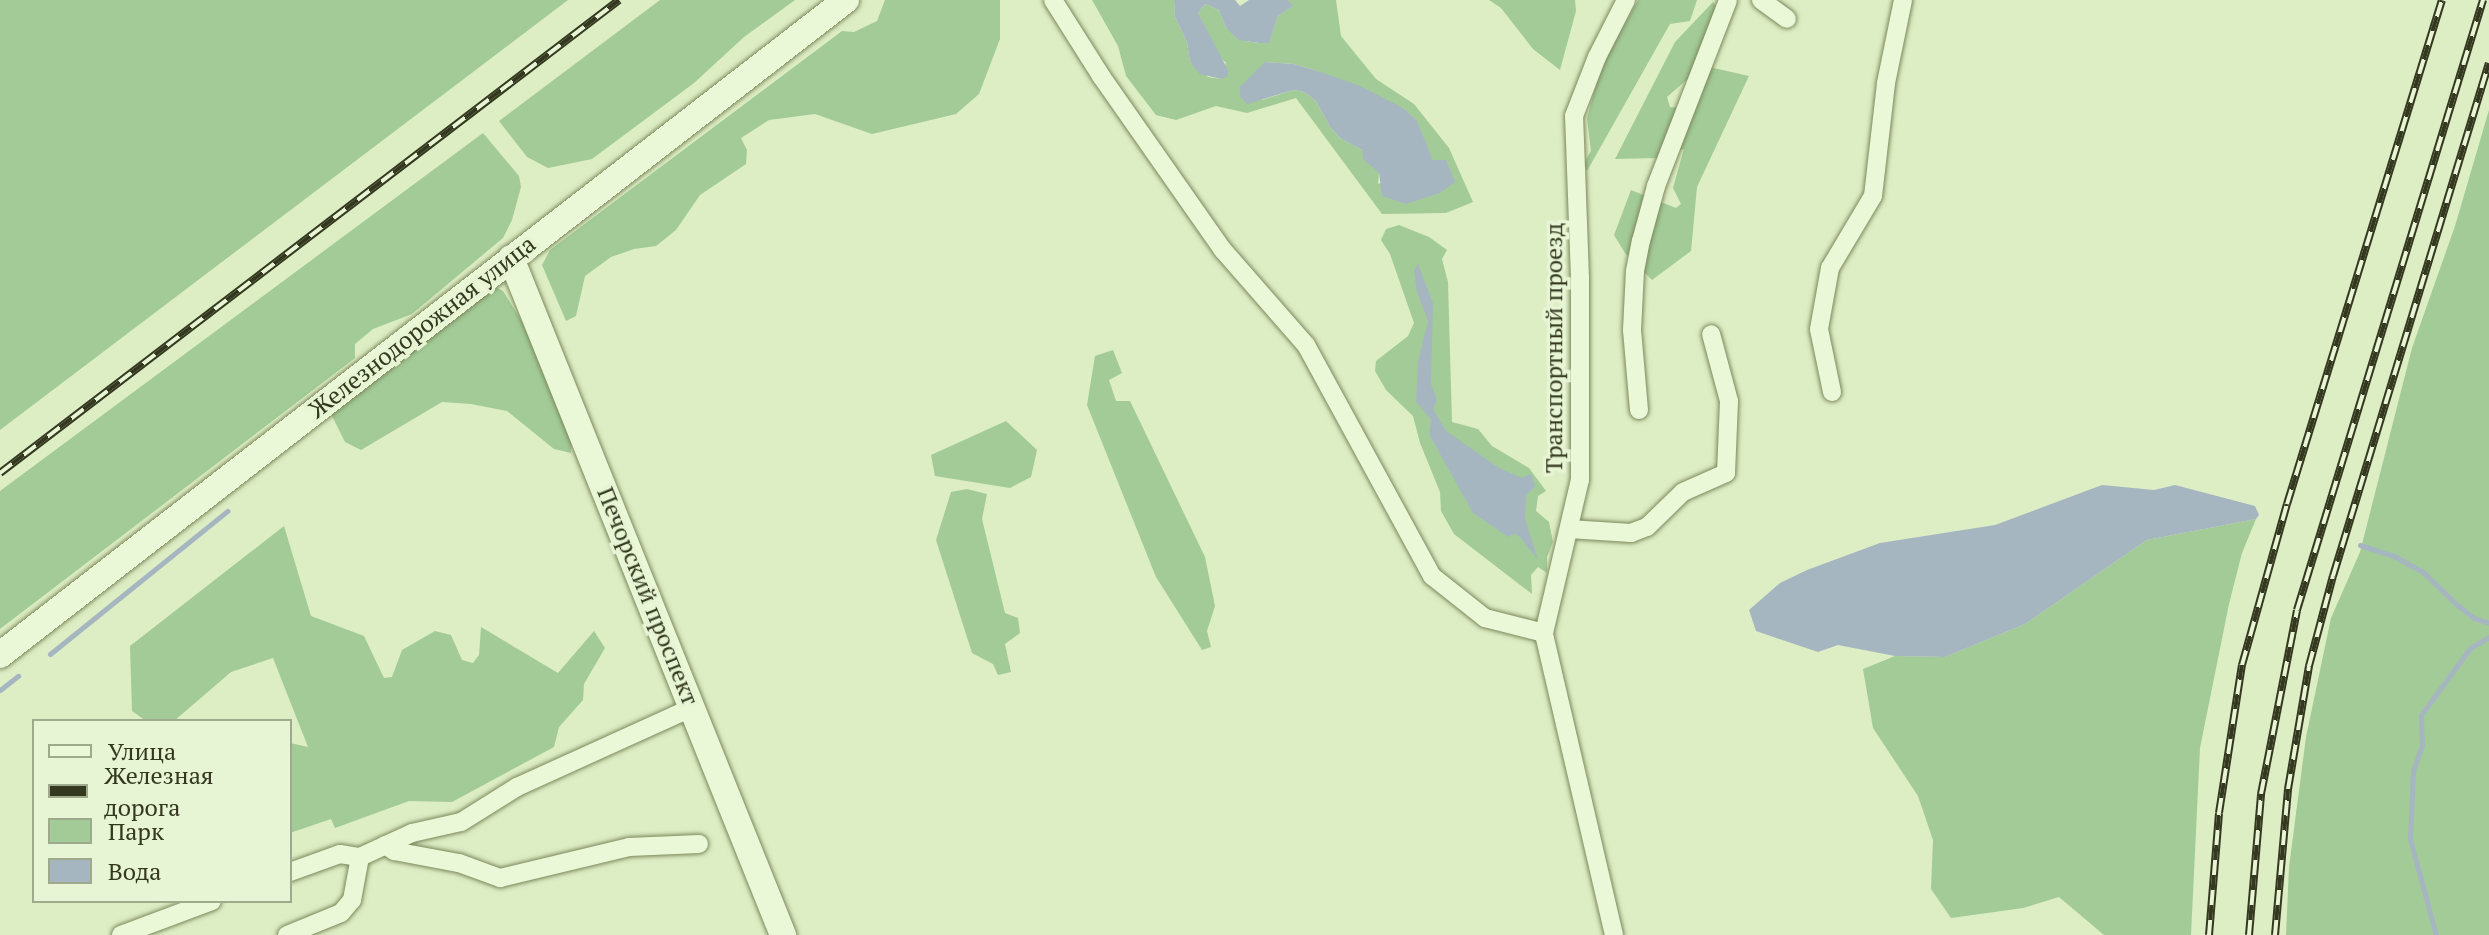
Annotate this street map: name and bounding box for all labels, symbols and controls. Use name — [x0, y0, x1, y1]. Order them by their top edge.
street label: Транспортный проезд — [1540, 223, 1568, 473]
street label: Железнодорожная улица — [303, 230, 541, 424]
street label: Печорский проспект — [591, 483, 705, 709]
legend — [32, 719, 292, 903]
text: Улица — [108, 735, 176, 767]
text: Железная дорога — [104, 759, 214, 823]
text: Парк — [108, 815, 164, 847]
text: Вода — [108, 855, 161, 887]

